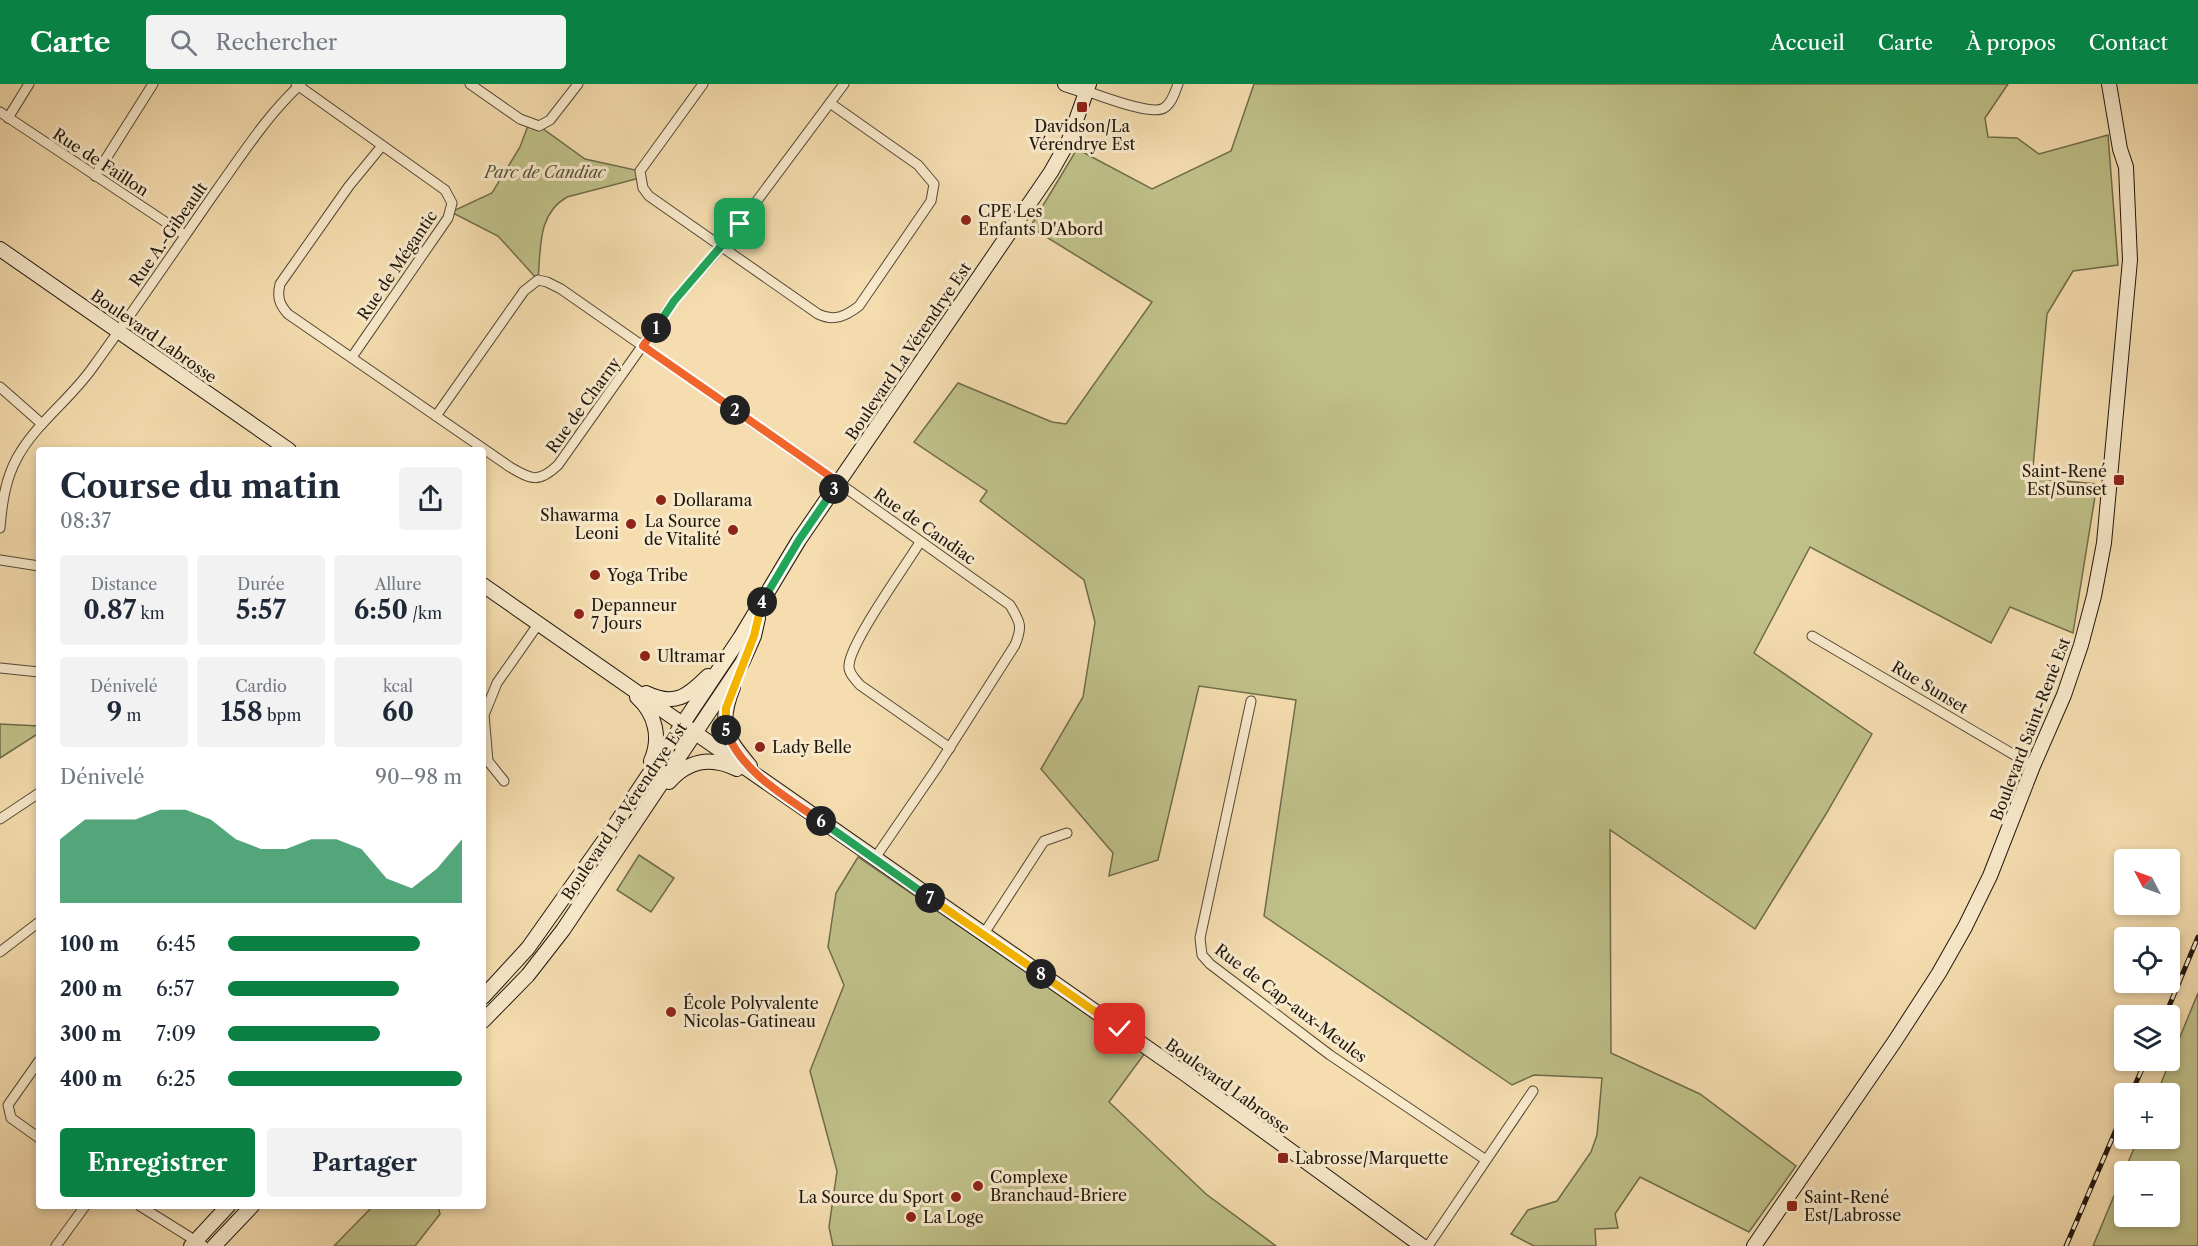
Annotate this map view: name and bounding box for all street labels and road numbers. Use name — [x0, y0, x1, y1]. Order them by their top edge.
street label: Rue de Faillon — [49, 124, 153, 200]
street label: Rue A.-Gibeault — [125, 178, 212, 290]
street label: Rue de Mégantic — [353, 206, 441, 324]
street label: Boulevard La Vérendrye Est — [841, 258, 975, 444]
street label: Boulevard Labrosse — [87, 285, 221, 387]
street label: Rue de Charny — [541, 352, 625, 457]
street label: Rue de Candiac — [870, 483, 980, 569]
street label: Boulevard Saint-René Est — [1986, 634, 2074, 823]
street label: Rue Sunset — [1888, 656, 1972, 718]
street label: Boulevard La Vérendrye Est — [557, 718, 691, 904]
street label: Rue de Cap-aux-Meules — [1211, 939, 1371, 1067]
street label: Boulevard Labrosse — [1162, 1034, 1294, 1138]

